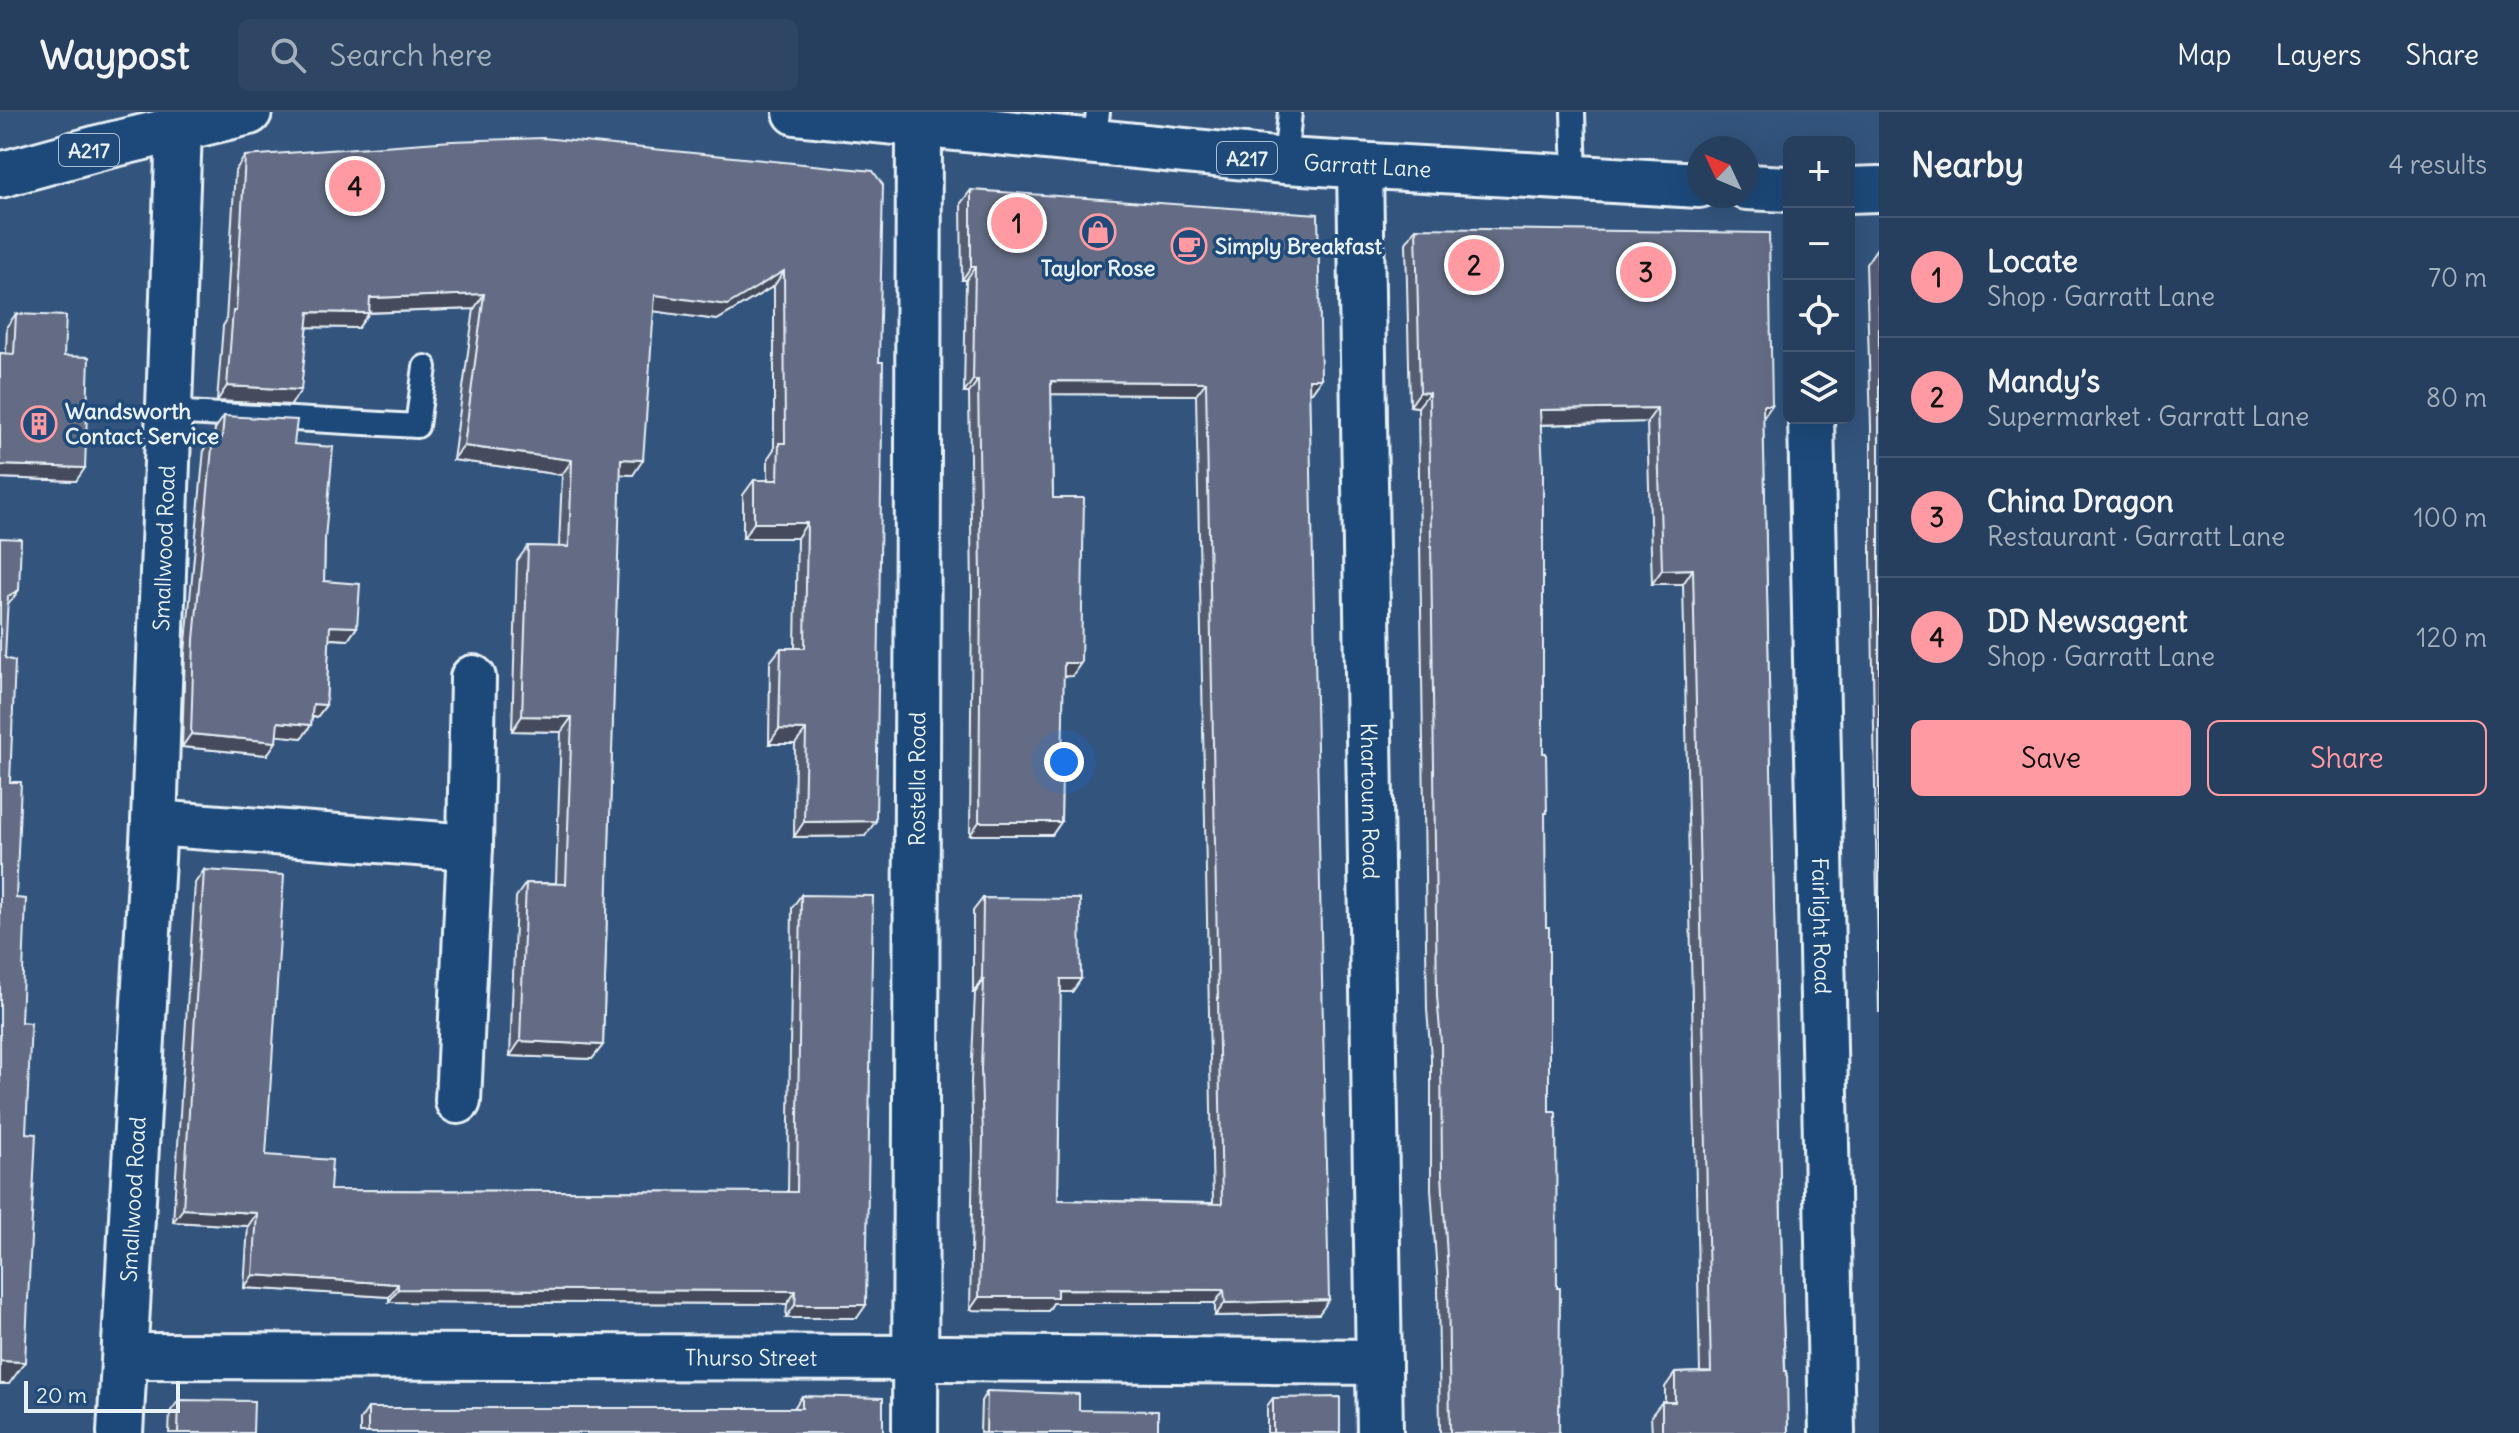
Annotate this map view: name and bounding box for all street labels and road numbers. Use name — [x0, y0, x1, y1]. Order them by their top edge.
road number: A217 — [59, 134, 119, 166]
road number: A217 — [1217, 142, 1277, 174]
street label: Garratt Lane — [1303, 148, 1432, 183]
street label: Smallwood Road — [147, 465, 181, 631]
street label: Rostella Road — [903, 712, 931, 846]
street label: Khartoum Road — [1355, 722, 1385, 880]
street label: Fairlight Road — [1806, 857, 1837, 995]
street label: Smallwood Road — [114, 1116, 152, 1283]
street label: Thurso Street — [685, 1343, 817, 1372]

